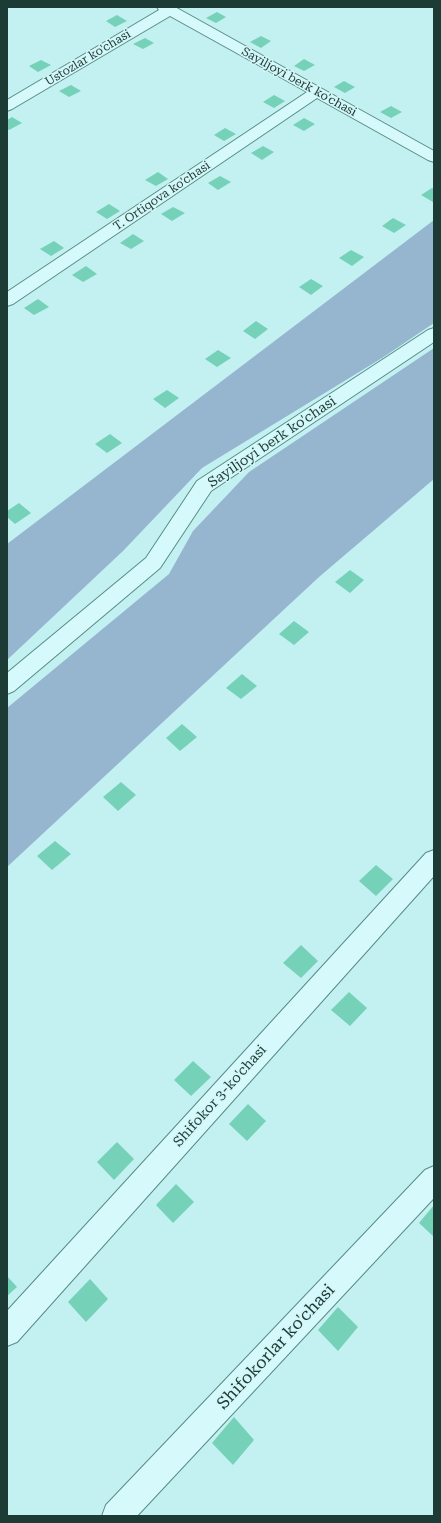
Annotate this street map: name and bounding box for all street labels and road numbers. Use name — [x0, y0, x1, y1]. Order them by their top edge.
street label: Ustozlar ko'chasi — [43, 27, 133, 89]
street label: Sayiljoyi berk ko'chasi — [239, 44, 359, 120]
street label: T. Ortiqova ko'chasi — [111, 158, 213, 234]
street label: Sayiljoyi berk ko'chasi — [205, 393, 339, 491]
street label: Shifokor 3-ko'chasi — [170, 1042, 270, 1150]
street label: Shifokorlar ko'chasi — [213, 1280, 339, 1414]

